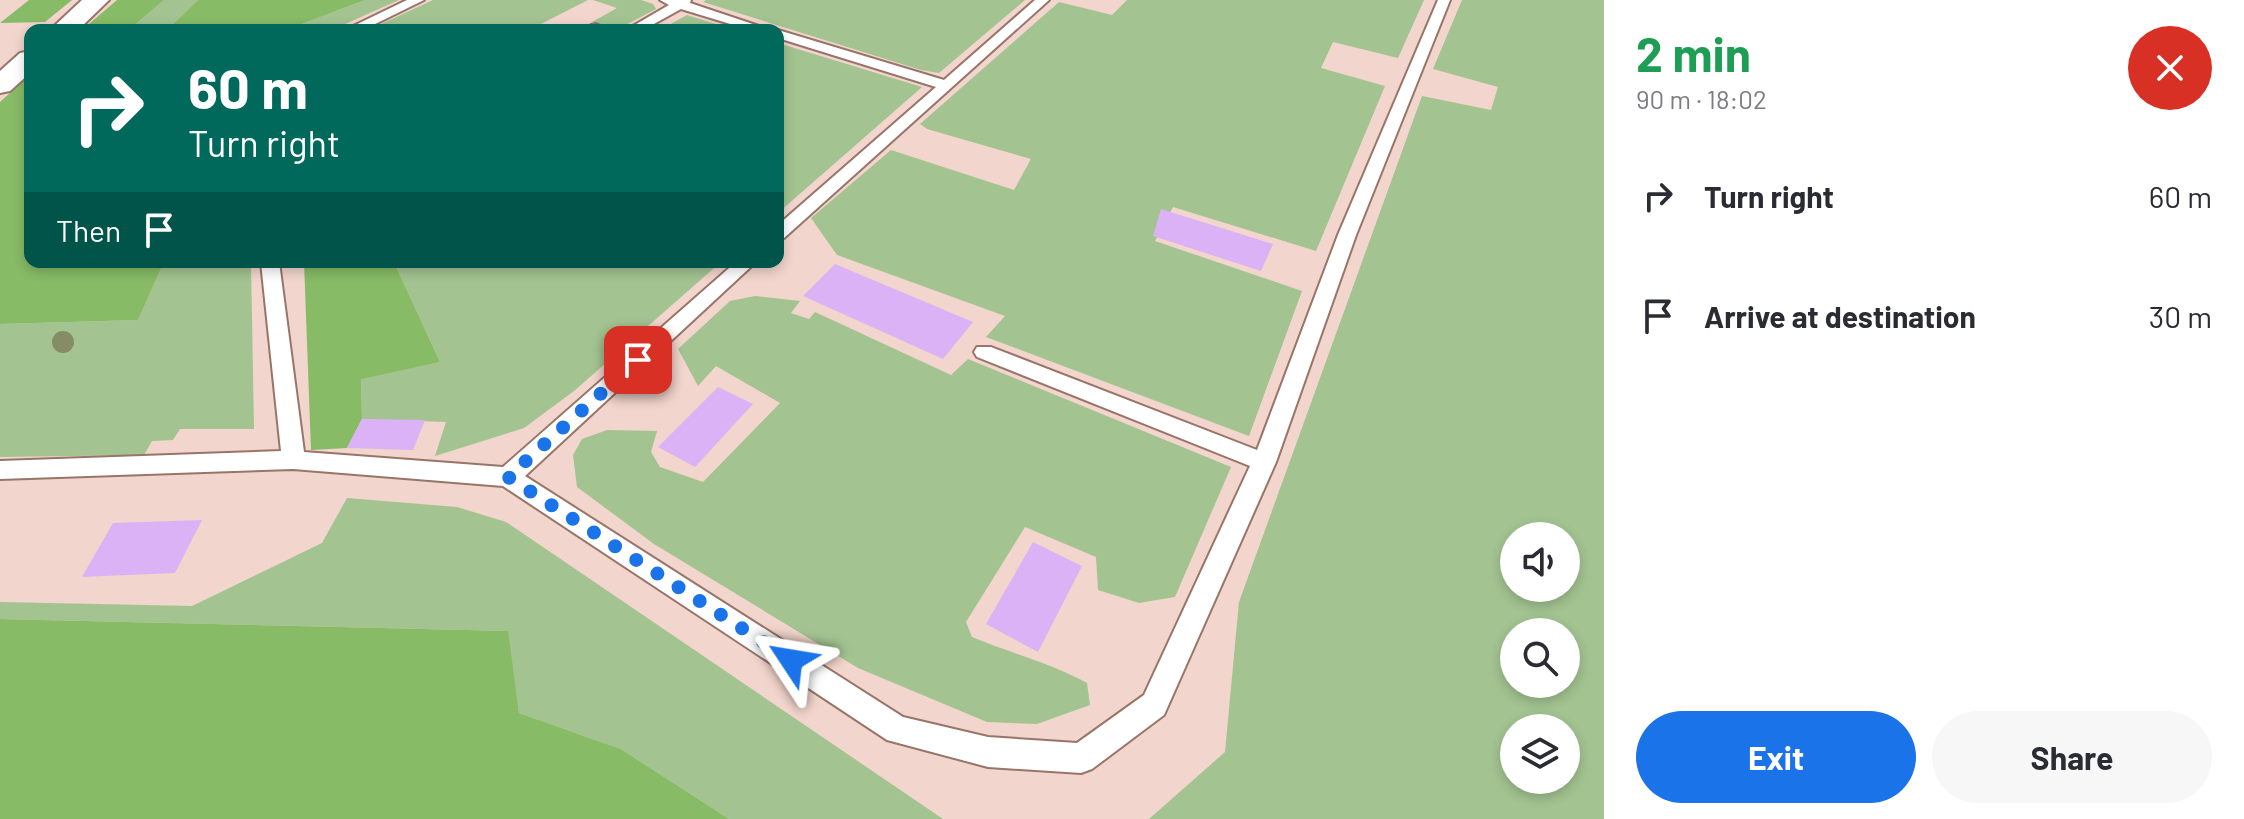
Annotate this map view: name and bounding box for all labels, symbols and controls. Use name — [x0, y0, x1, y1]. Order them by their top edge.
text: 2 min — [1636, 24, 1751, 82]
button: close — [2128, 26, 2212, 110]
text: 60 m — [188, 53, 308, 120]
icon: right — [56, 56, 160, 160]
text: 90 m · 18:02 — [1636, 83, 1767, 114]
text: Turn right — [188, 121, 340, 164]
icon: right — [1636, 174, 1680, 218]
text: Turn right — [1704, 178, 1834, 214]
text: 60 m — [2149, 178, 2212, 214]
icon: arrive — [137, 208, 181, 252]
text: Then — [56, 212, 121, 248]
icon: arrive — [1636, 294, 1680, 338]
text: Arrive at destination — [1704, 298, 1976, 334]
text: 30 m — [2149, 298, 2212, 334]
pin — [604, 326, 672, 394]
icon: arrive — [616, 338, 660, 382]
map controls — [1500, 522, 1580, 794]
button: sound — [1500, 522, 1580, 602]
position arrow — [749, 618, 833, 702]
button: search — [1500, 618, 1580, 698]
button: Exit — [1636, 711, 1916, 803]
button: Share — [1932, 711, 2212, 803]
button: layers — [1500, 714, 1580, 794]

